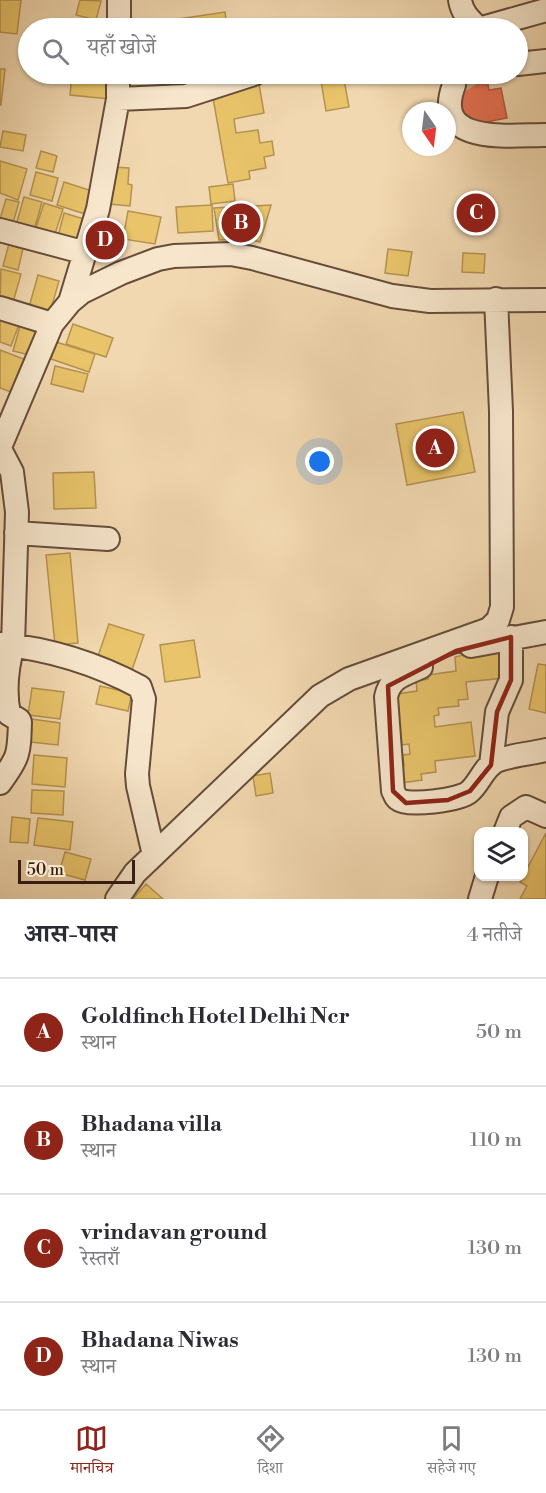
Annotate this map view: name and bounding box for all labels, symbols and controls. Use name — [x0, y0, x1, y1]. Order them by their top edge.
search box — [18, 18, 528, 84]
text: यहाँ खोजें — [87, 34, 156, 61]
icon: search — [39, 35, 72, 68]
north arrow — [402, 102, 456, 156]
pin: C — [456, 190, 496, 236]
pin: B — [222, 200, 260, 246]
pin: D — [86, 218, 124, 262]
pin: A — [416, 426, 454, 470]
your location — [305, 447, 334, 476]
map controls — [474, 827, 528, 881]
button: layers — [474, 827, 528, 881]
scale bar — [18, 857, 135, 884]
text: 50 m — [27, 860, 64, 880]
text: आस-पास — [24, 918, 117, 950]
text: 4 नतीजे — [467, 923, 522, 948]
text: Goldfinch Hotel Delhi Ncr — [81, 1003, 350, 1030]
text: A — [36, 1020, 51, 1045]
text: 50 m — [476, 1020, 522, 1045]
text: स्थान — [81, 1031, 116, 1056]
text: Bhadana villa — [81, 1111, 222, 1138]
text: B — [36, 1128, 51, 1153]
text: 110 m — [470, 1128, 522, 1153]
text: स्थान — [81, 1139, 116, 1164]
text: vrindavan ground — [81, 1219, 268, 1246]
text: C — [36, 1236, 51, 1261]
text: 130 m — [467, 1236, 522, 1261]
text: रेस्तराँ — [81, 1247, 119, 1272]
text: Bhadana Niwas — [81, 1327, 239, 1354]
text: D — [36, 1344, 51, 1369]
text: 130 m — [467, 1344, 522, 1369]
text: स्थान — [81, 1355, 116, 1380]
tab: मानचित्र — [70, 1422, 114, 1483]
tab: दिशा — [254, 1422, 287, 1483]
tab: सहेजे गए — [427, 1422, 476, 1483]

